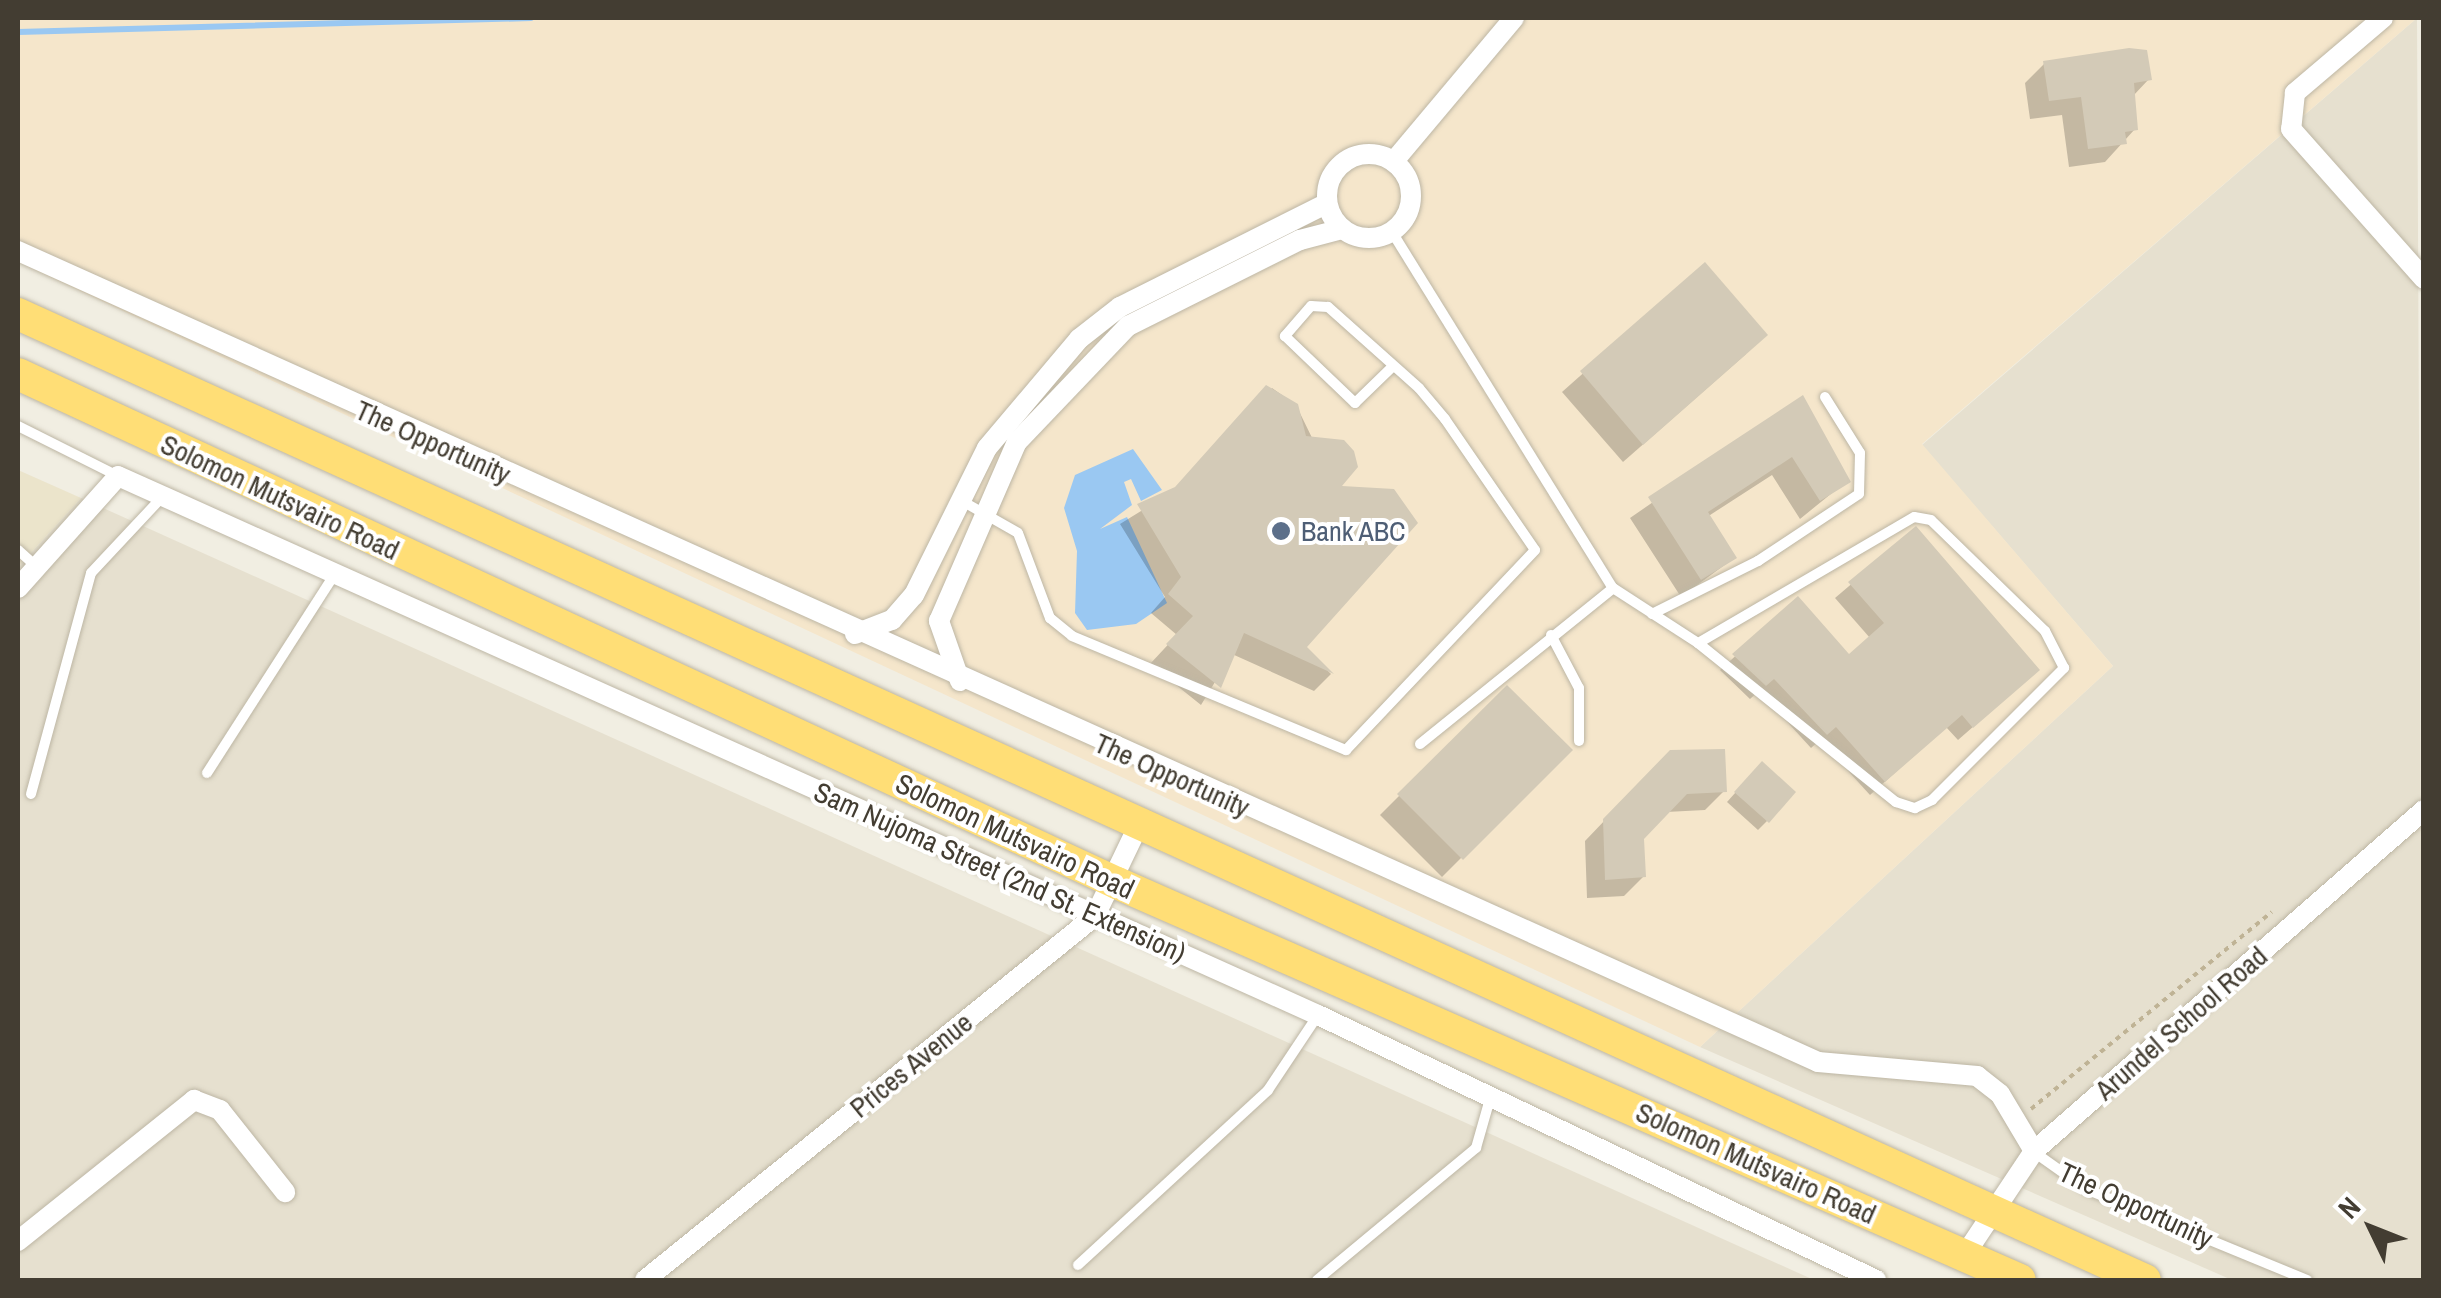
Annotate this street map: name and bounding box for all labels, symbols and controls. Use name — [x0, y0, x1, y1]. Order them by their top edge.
street label: The Opportunity — [350, 393, 516, 491]
street label: Solomon Mutsvairo Road — [156, 427, 404, 567]
place label: Bank ABC — [1301, 514, 1407, 548]
marker: Bank ABC — [1270, 520, 1292, 542]
street label: The Opportunity — [1089, 726, 1255, 824]
street label: Solomon Mutsvairo Road — [891, 766, 1139, 906]
street label: Sam Nujoma Street (2nd St. Extension) — [809, 775, 1191, 969]
street label: Arundel School Road — [2088, 939, 2274, 1107]
street label: Prices Avenue — [843, 1005, 979, 1125]
street label: Solomon Mutsvairo Road — [1631, 1095, 1881, 1231]
street label: The Opportunity — [2054, 1155, 2218, 1255]
north arrow — [2321, 1178, 2421, 1278]
text: N — [2330, 1189, 2369, 1227]

